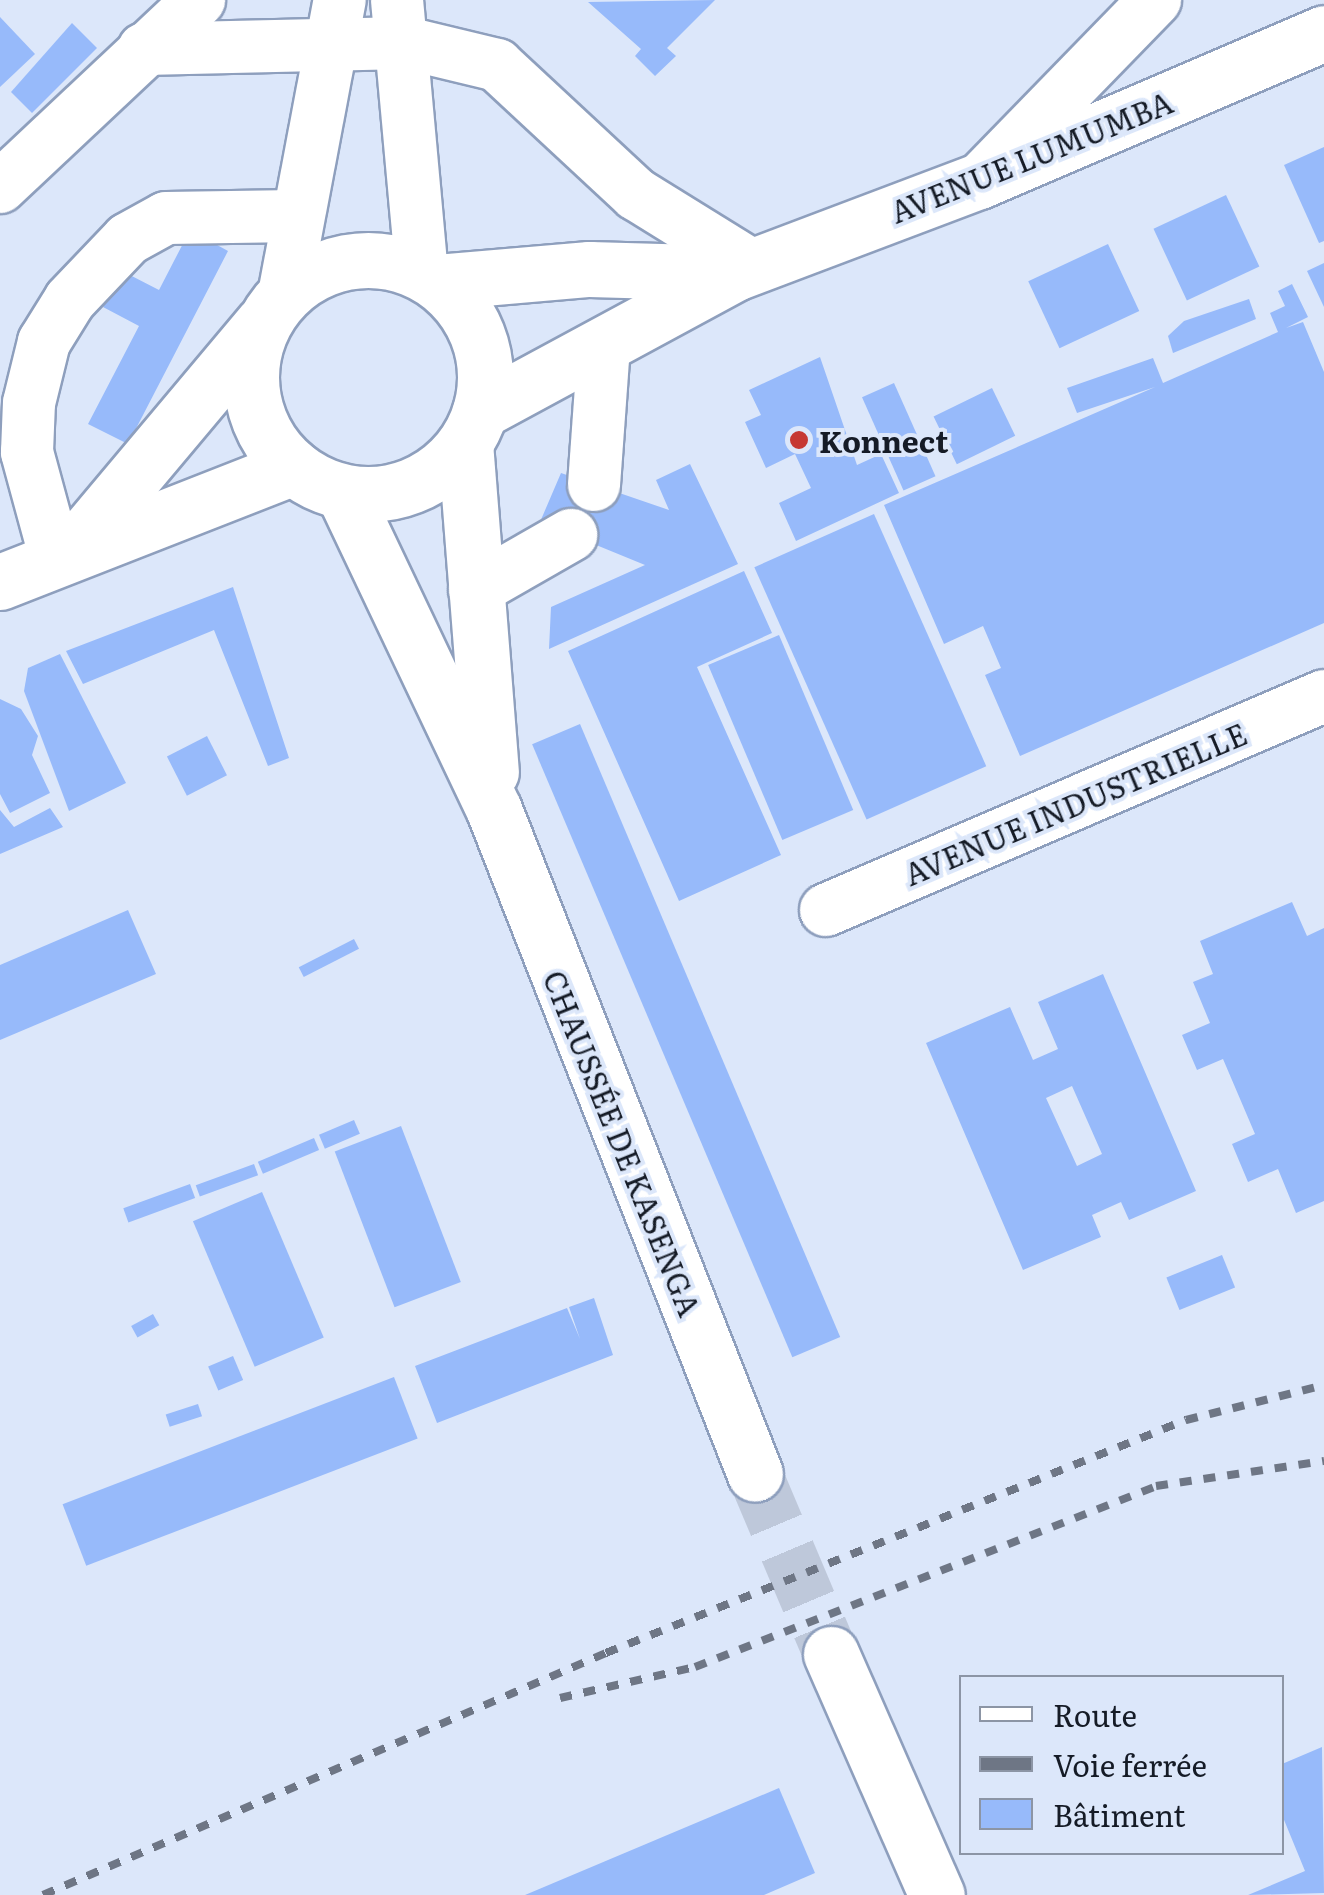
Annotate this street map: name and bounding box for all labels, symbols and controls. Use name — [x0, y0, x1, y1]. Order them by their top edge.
street label: AVENUE LUMUMBA — [885, 83, 1177, 229]
place label: Konnect — [819, 422, 948, 458]
marker: Konnect — [788, 429, 810, 451]
street label: AVENUE INDUSTRIELLE — [898, 714, 1252, 892]
street label: CHAUSSÉE DE KASENGA — [537, 965, 709, 1321]
legend — [959, 1675, 1284, 1855]
text: Route — [1053, 1692, 1137, 1736]
text: Voie ferrée — [1053, 1742, 1207, 1786]
text: Bâtiment — [1053, 1792, 1185, 1836]

